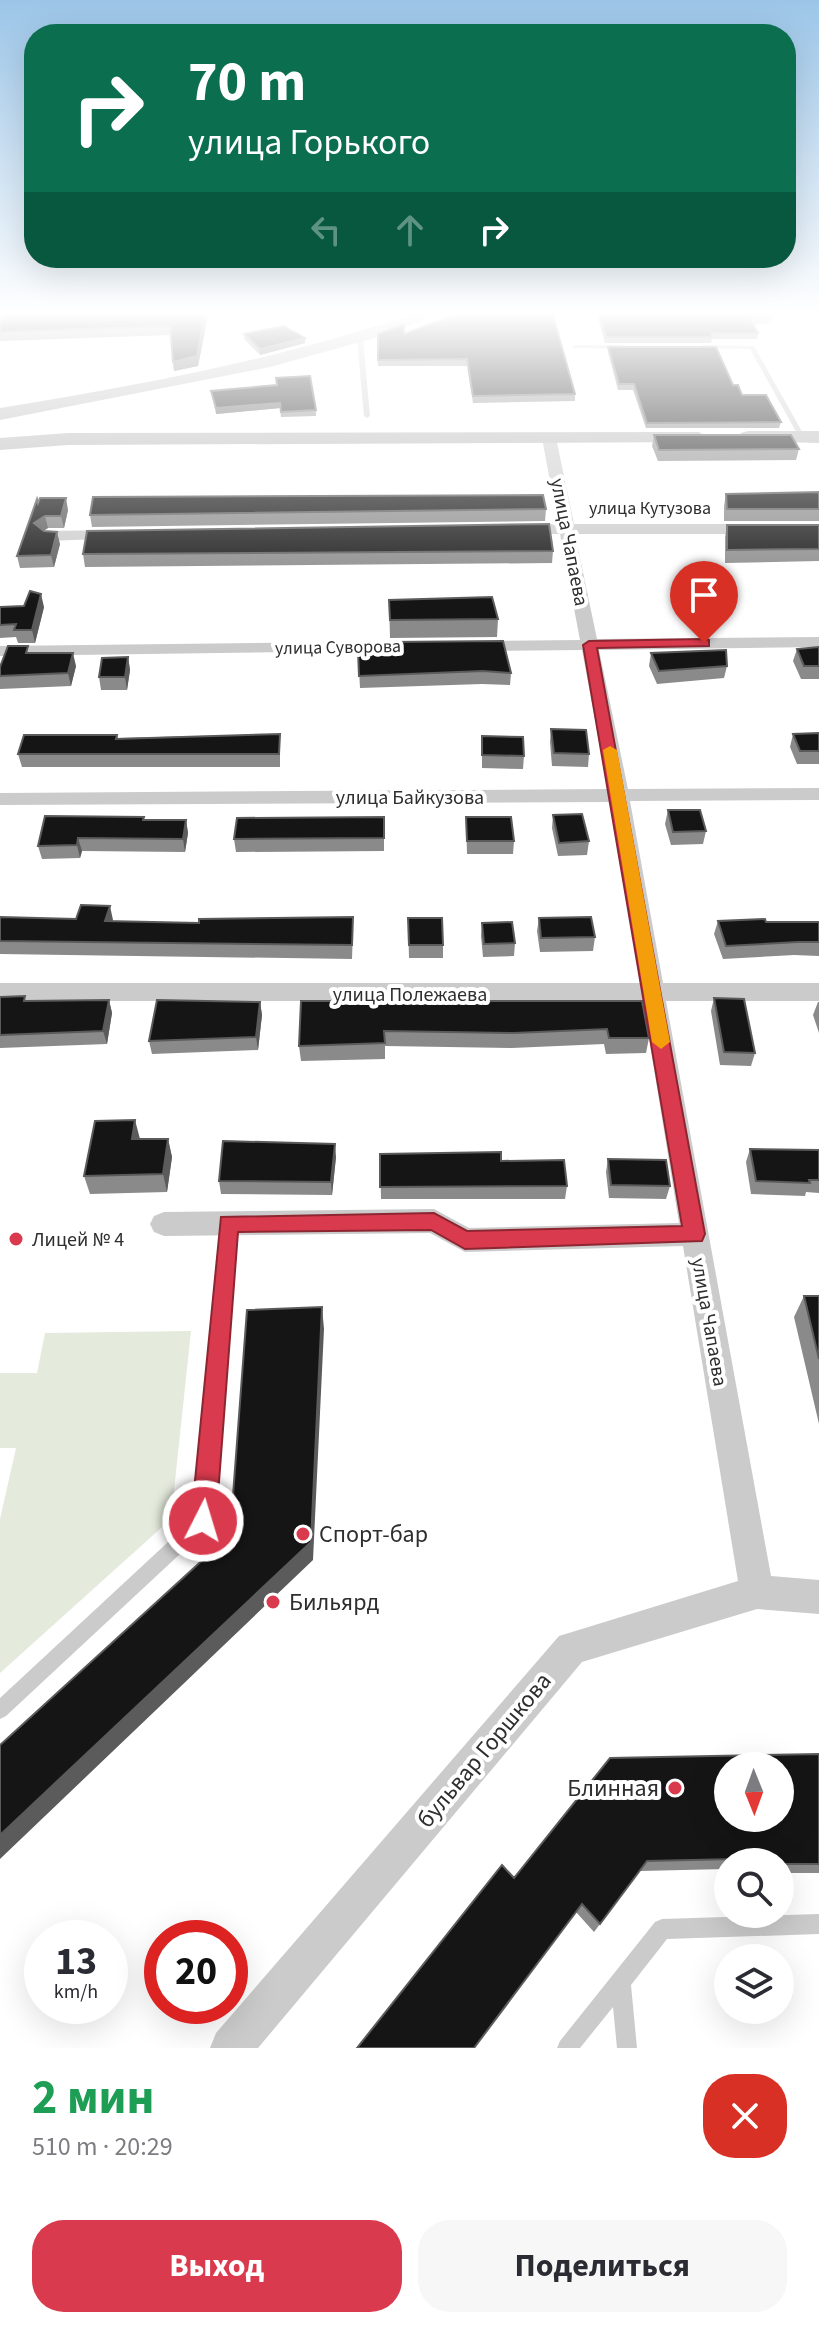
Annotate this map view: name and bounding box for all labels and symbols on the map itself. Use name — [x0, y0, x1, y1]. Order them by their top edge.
street label: улица Чапаева — [543, 476, 595, 609]
street label: улица Кутузова — [589, 496, 711, 521]
pin — [670, 561, 738, 643]
street label: улица Суворова — [275, 634, 401, 661]
street label: улица Байкузова — [336, 784, 484, 812]
street label: улица Полежаева — [333, 981, 487, 1009]
place label: Лицей № 4 — [32, 1226, 124, 1254]
marker: Лицей № 4 — [7, 1230, 25, 1248]
street label: улица Чапаева — [684, 1256, 734, 1389]
position arrow — [161, 1479, 245, 1563]
place label: Спорт-бар — [319, 1517, 428, 1552]
marker: Спорт-бар — [294, 1525, 312, 1543]
place label: Бильярд — [289, 1585, 379, 1620]
marker: Бильярд — [264, 1593, 282, 1611]
street label: бульвар Горшкова — [409, 1665, 560, 1836]
north arrow — [714, 1752, 794, 1832]
place label: Блинная — [567, 1771, 659, 1806]
marker: Блинная — [666, 1779, 684, 1797]
speed limit sign: 20 — [144, 1920, 248, 2024]

